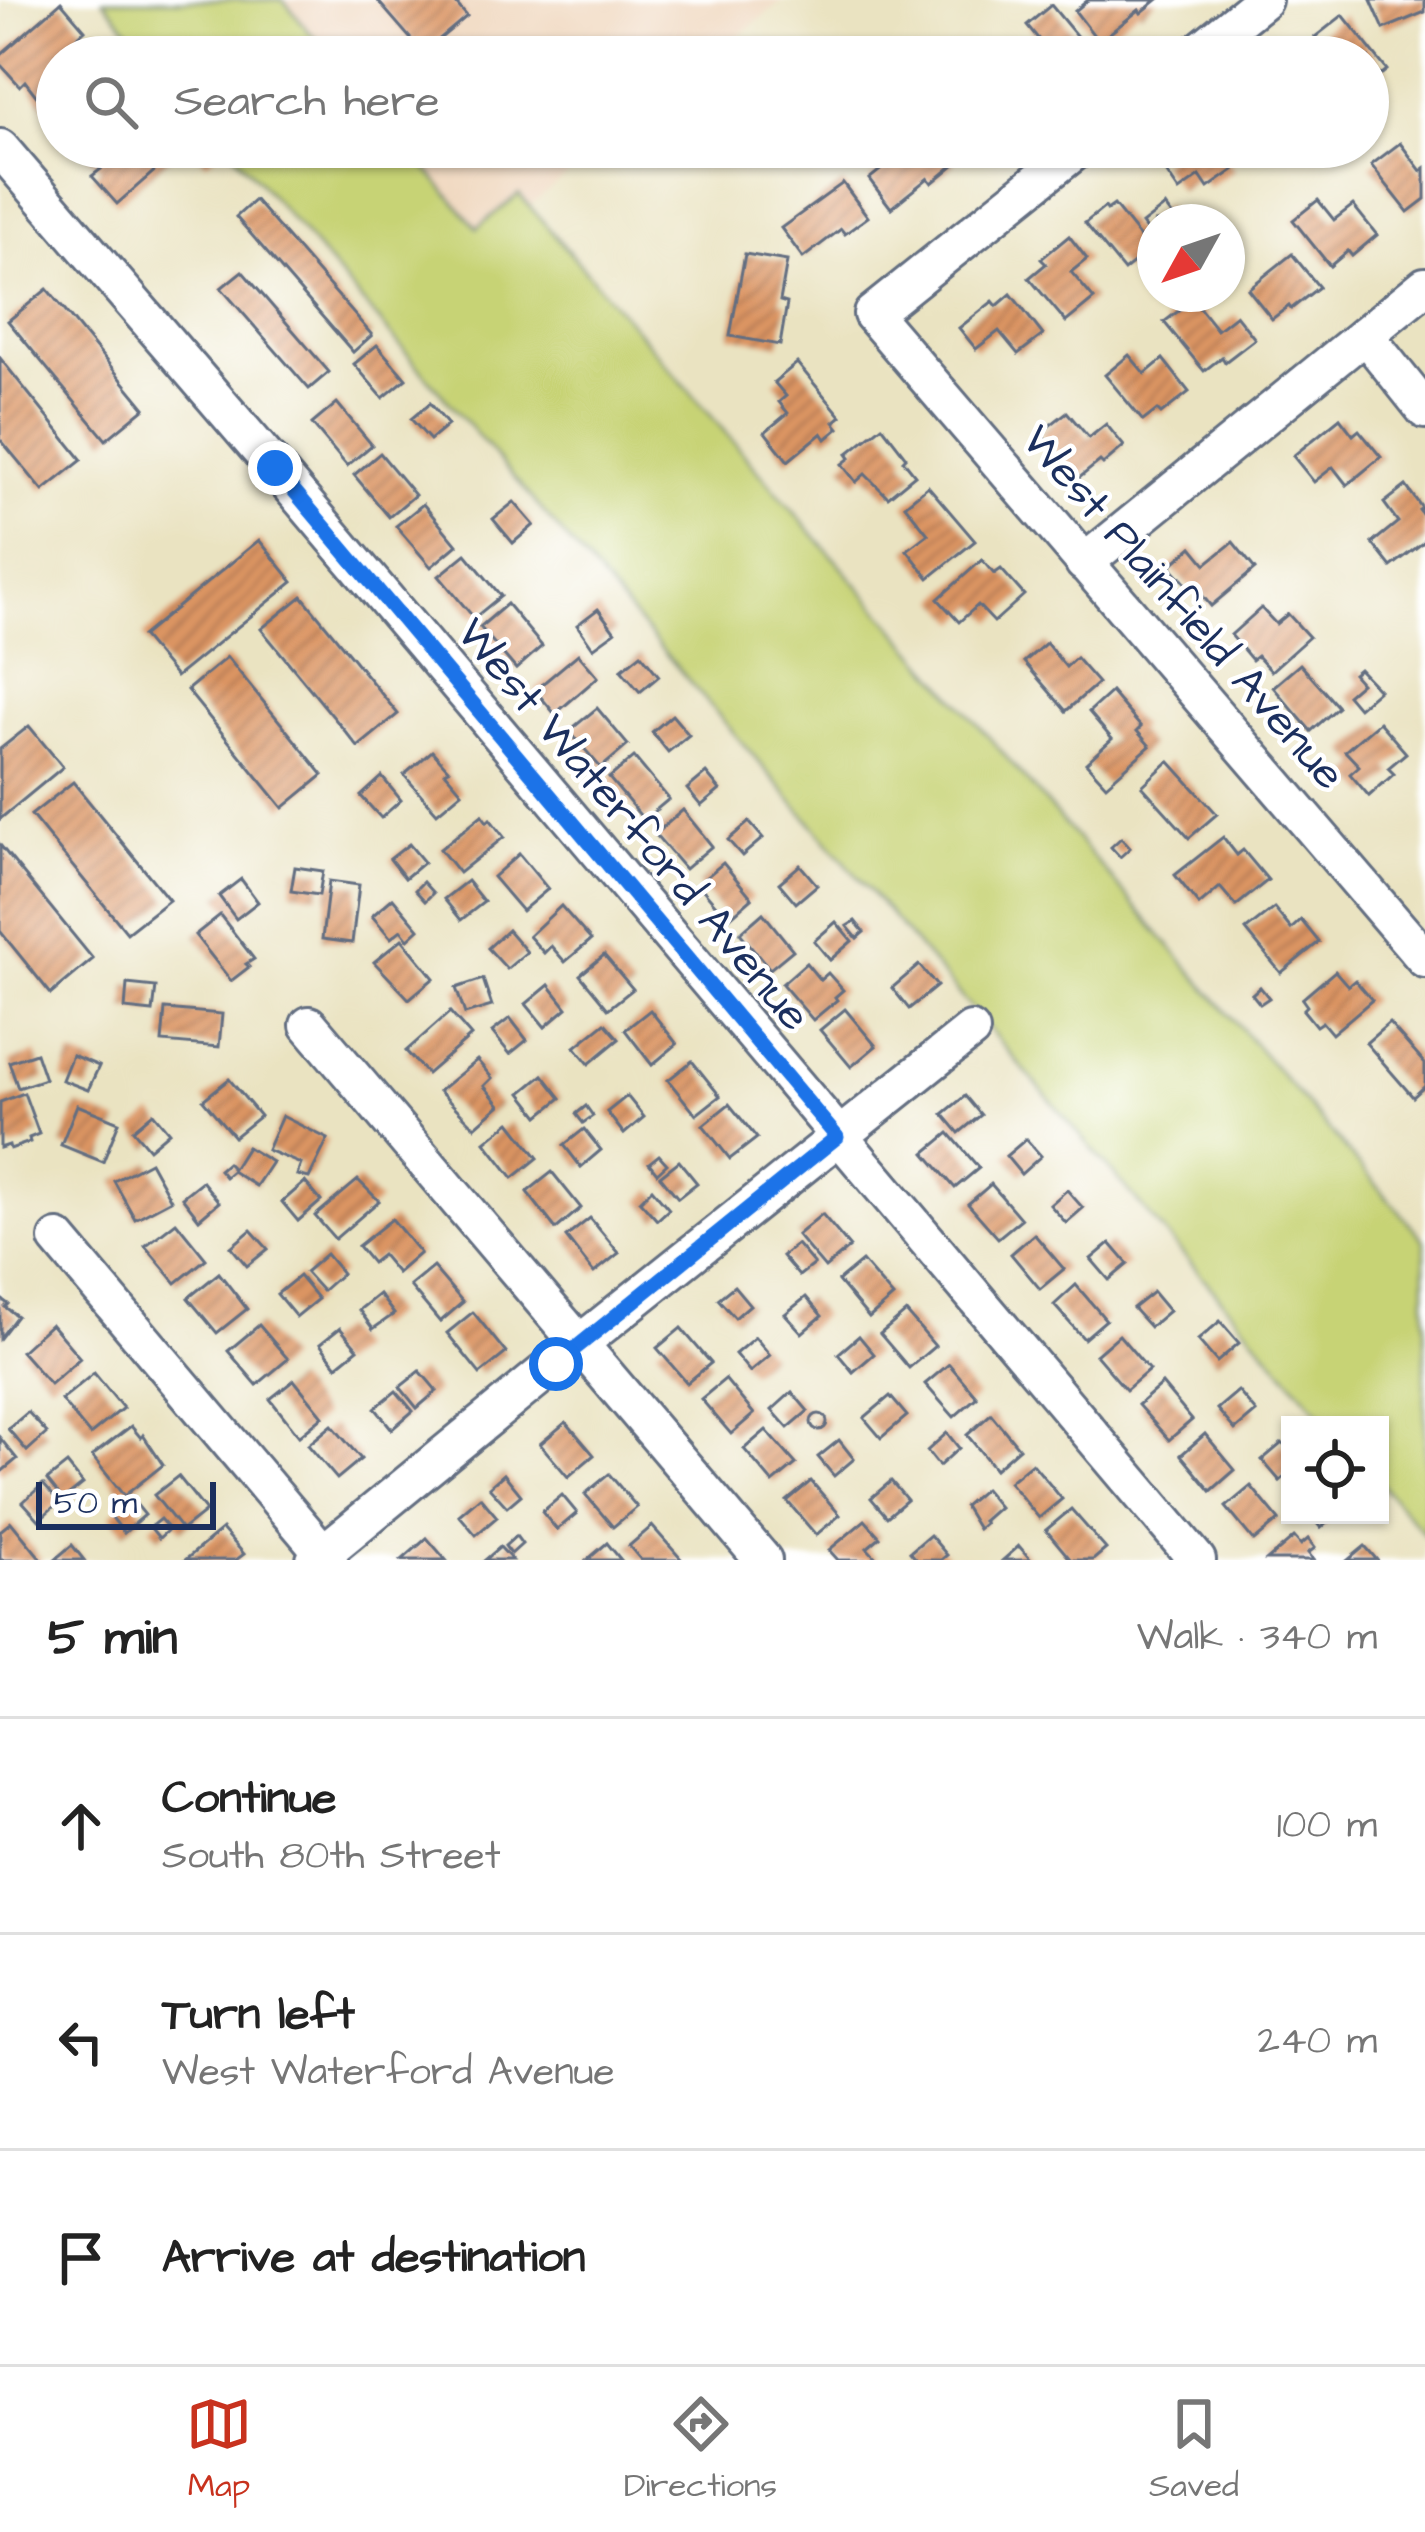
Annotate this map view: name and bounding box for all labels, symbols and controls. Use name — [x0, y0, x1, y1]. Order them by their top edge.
search box — [36, 36, 1389, 168]
icon: search — [78, 69, 144, 135]
text: Search here — [174, 71, 440, 133]
north arrow — [1137, 204, 1245, 312]
street label: West Plainfield Avenue — [1007, 412, 1359, 804]
route end — [248, 441, 302, 495]
street label: West Waterford Avenue — [441, 605, 824, 1045]
route start — [529, 1337, 583, 1391]
map controls — [1281, 1416, 1389, 1524]
button: locate — [1281, 1416, 1389, 1524]
scale bar — [36, 1476, 216, 1529]
text: 50 m — [54, 1480, 137, 1526]
text: 5 min — [48, 1603, 177, 1674]
text: Walk · 340 m — [1137, 1611, 1377, 1665]
text: Continue — [162, 1768, 336, 1830]
icon: ahead — [48, 1793, 114, 1859]
text: 100 m — [1277, 1799, 1377, 1853]
text: South 80th Street — [162, 1830, 500, 1884]
text: Turn left — [162, 1984, 355, 2046]
icon: left — [48, 2009, 114, 2075]
text: 240 m — [1258, 2015, 1377, 2069]
text: West Waterford Avenue — [162, 2046, 615, 2100]
icon: arrive — [48, 2225, 114, 2291]
text: Arrive at destination — [162, 2227, 585, 2289]
tab: Map — [186, 2391, 252, 2509]
tab: Directions — [624, 2391, 777, 2509]
tab: Saved — [1149, 2391, 1239, 2509]

